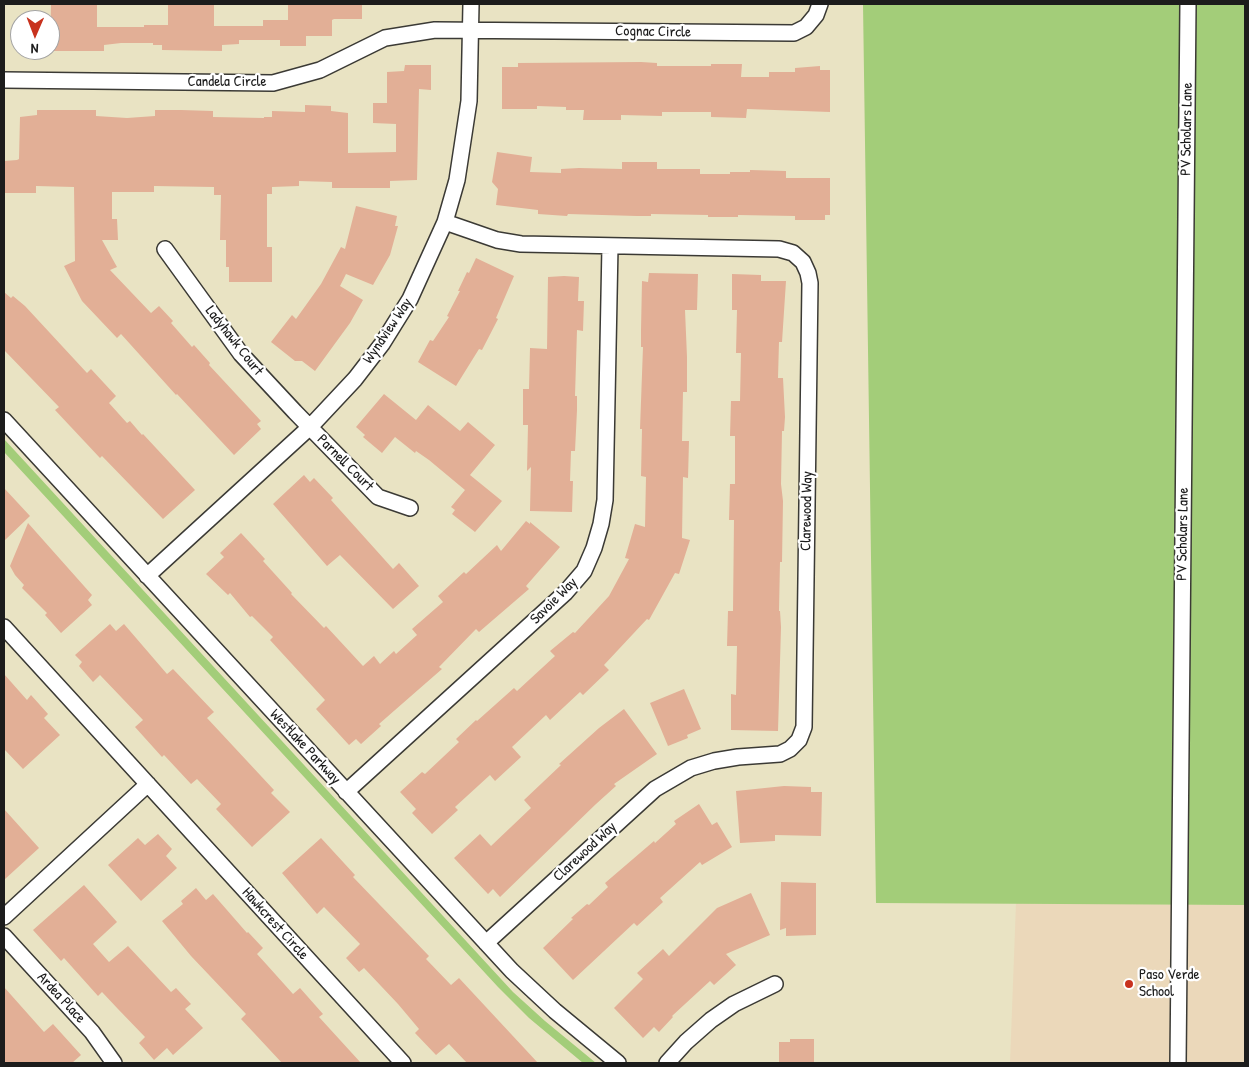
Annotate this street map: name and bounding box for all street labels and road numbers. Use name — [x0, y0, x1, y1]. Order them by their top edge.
street label: Cognac Circle — [615, 22, 691, 42]
street label: Candela Circle — [187, 73, 267, 91]
street label: PV Scholars Lane — [1177, 82, 1197, 176]
street label: Wyndview Way — [359, 295, 417, 367]
street label: Ladyhawk Court — [201, 302, 267, 380]
street label: Parnell Court — [313, 431, 377, 495]
street label: Clarewood Way — [797, 471, 817, 551]
street label: PV Scholars Lane — [1173, 487, 1193, 581]
street label: Savoie Way — [527, 574, 581, 628]
street label: Westlake Parkway — [266, 706, 344, 788]
street label: Clarewood Way — [550, 818, 620, 886]
street label: Hawkcrest Circle — [238, 884, 312, 964]
street label: Ardea Place — [33, 969, 89, 1027]

